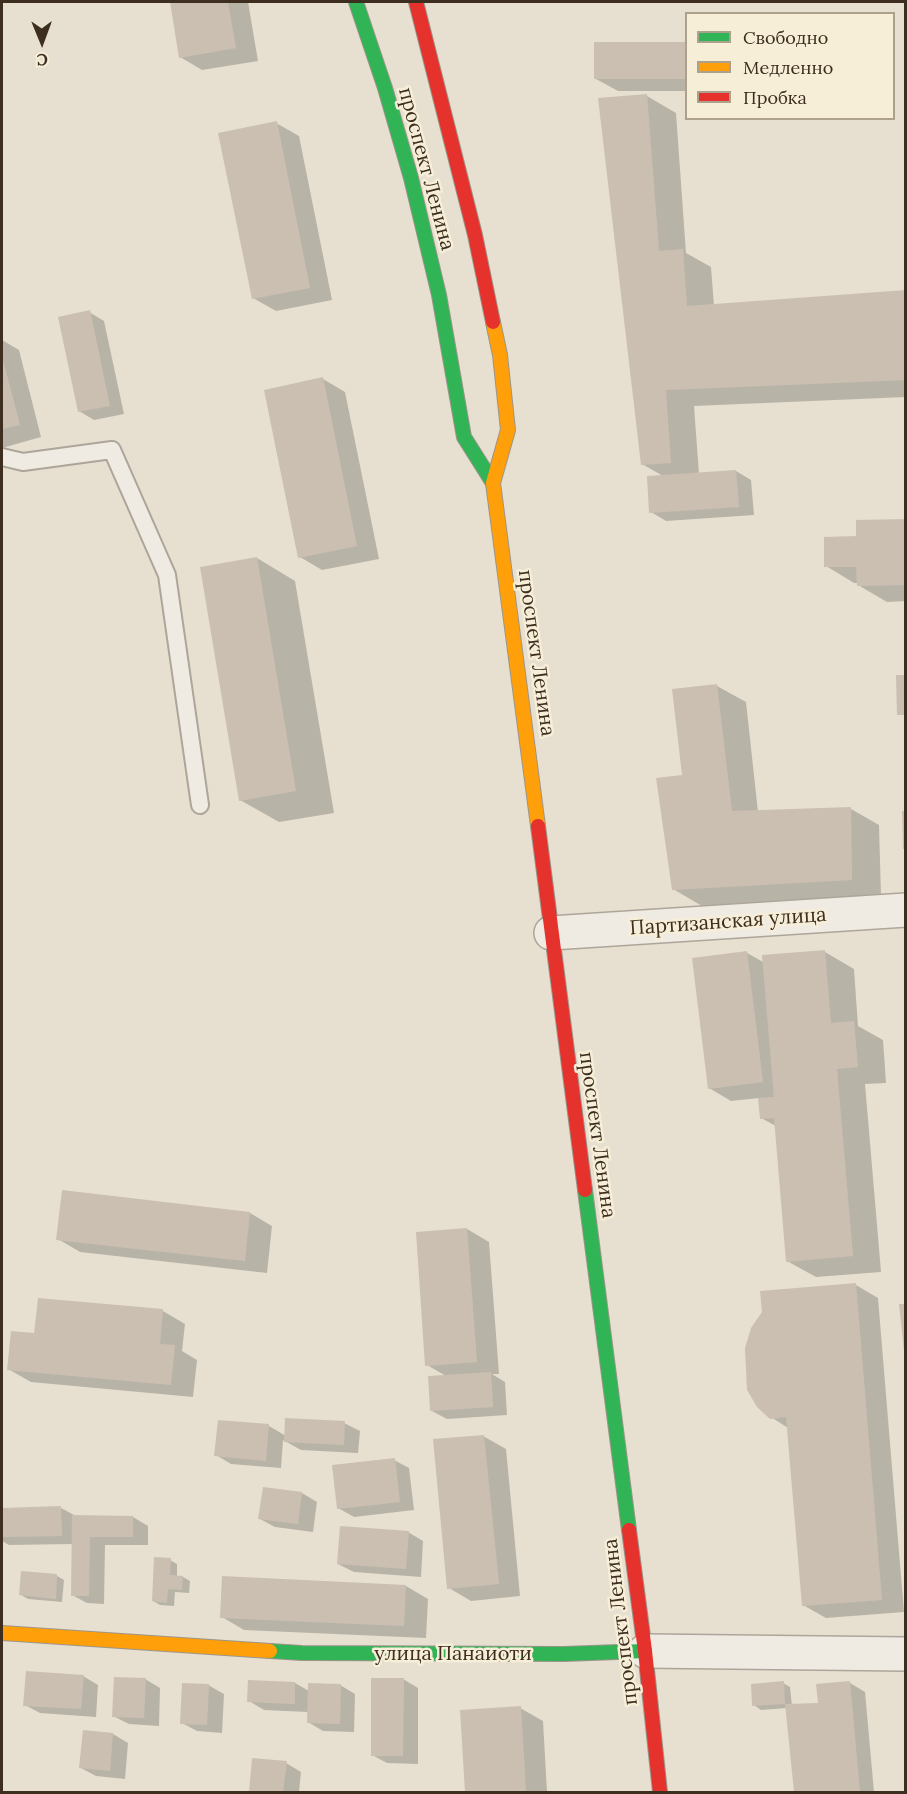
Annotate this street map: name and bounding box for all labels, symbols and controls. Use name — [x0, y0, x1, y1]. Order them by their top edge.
north arrow — [12, 12, 72, 72]
legend — [685, 12, 895, 120]
text: Свободно — [743, 26, 828, 49]
text: С — [37, 50, 48, 70]
text: Медленно — [743, 56, 833, 79]
street label: проспект Ленина — [393, 85, 459, 253]
text: Пробка — [743, 86, 807, 109]
street label: проспект Ленина — [512, 568, 560, 738]
street label: Партизанская улица — [629, 903, 827, 941]
street label: проспект Ленина — [573, 1050, 621, 1220]
street label: проспект Ленина — [599, 1537, 643, 1707]
street label: улица Панаиоти — [374, 1642, 532, 1666]

